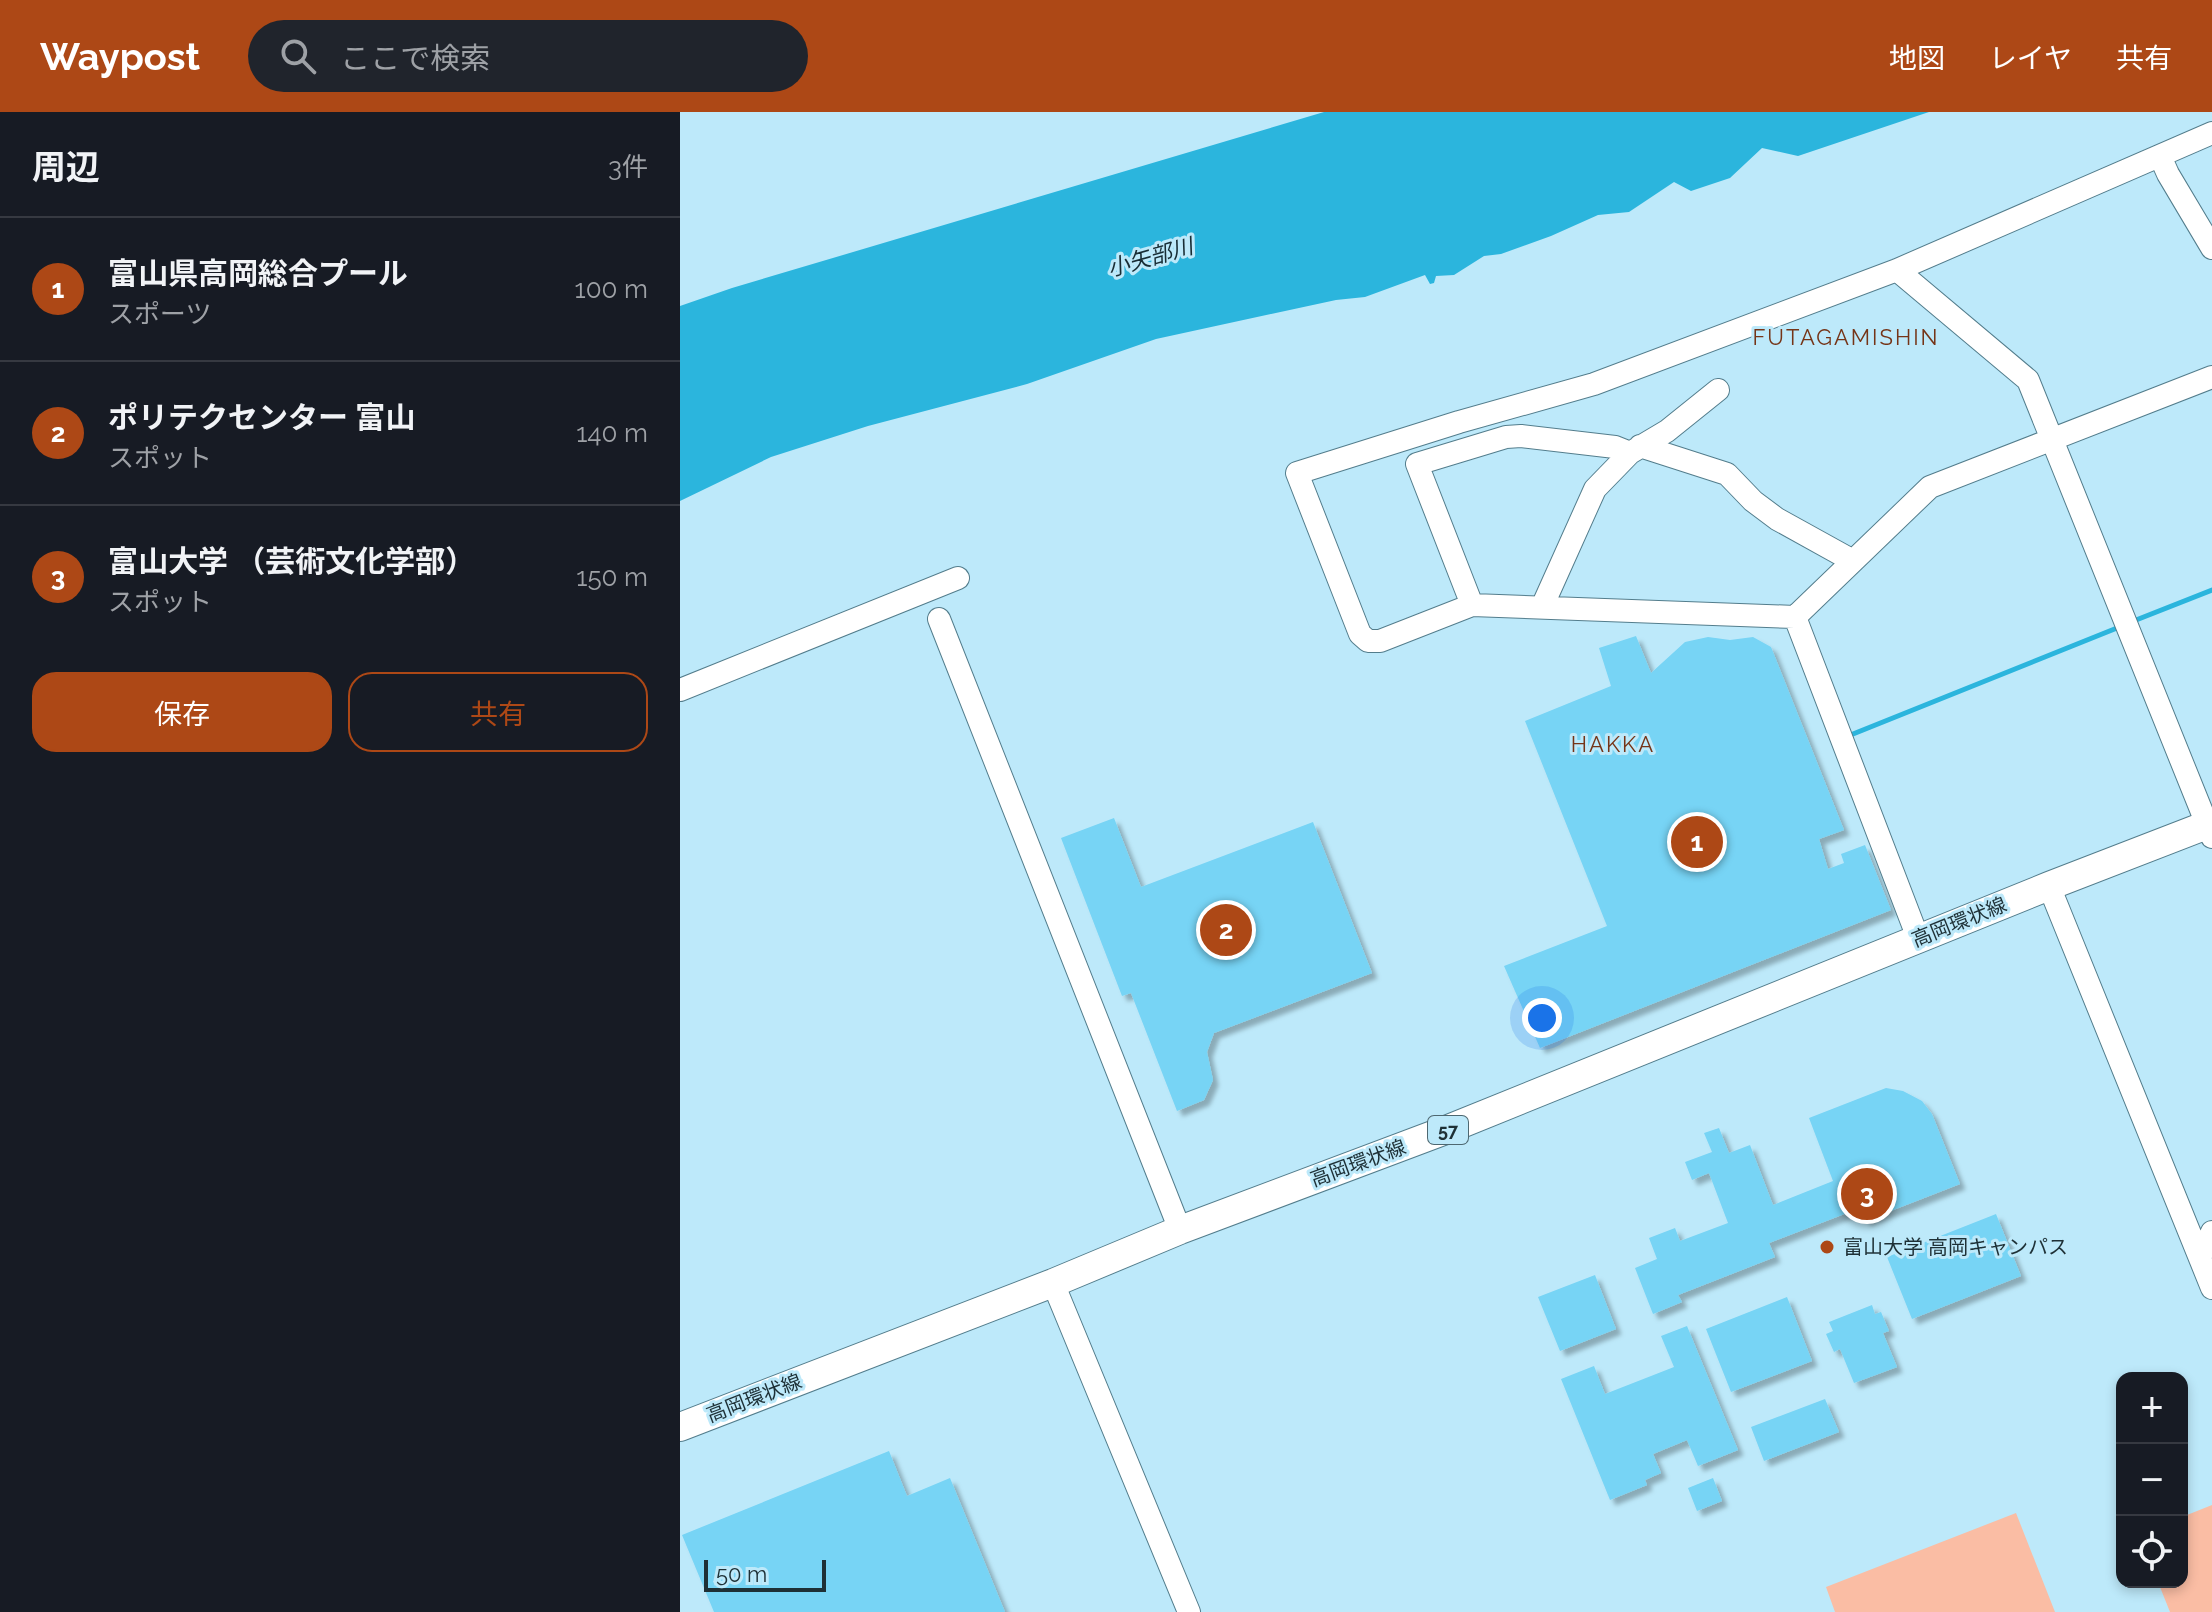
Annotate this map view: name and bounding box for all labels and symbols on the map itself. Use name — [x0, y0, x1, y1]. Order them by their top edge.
water label: 小矢部川 — [1104, 232, 1198, 282]
district label: FUTAGAMISHIN — [1752, 324, 1940, 350]
district label: HAKKA — [1571, 731, 1655, 757]
pin: 1 — [1671, 812, 1723, 872]
street label: 高岡環状線 — [1908, 892, 2010, 952]
pin: 2 — [1200, 900, 1252, 960]
your location — [1522, 998, 1562, 1038]
road number: 57 — [1428, 1116, 1468, 1144]
street label: 高岡環状線 — [1307, 1135, 1409, 1191]
pin: 3 — [1841, 1164, 1893, 1224]
place label: 富山大学 高岡キャンパス — [1843, 1235, 2068, 1259]
marker: 富山大学 高岡キャンパス — [1818, 1238, 1836, 1256]
street label: 高岡環状線 — [703, 1369, 805, 1427]
scale bar — [704, 1556, 826, 1592]

